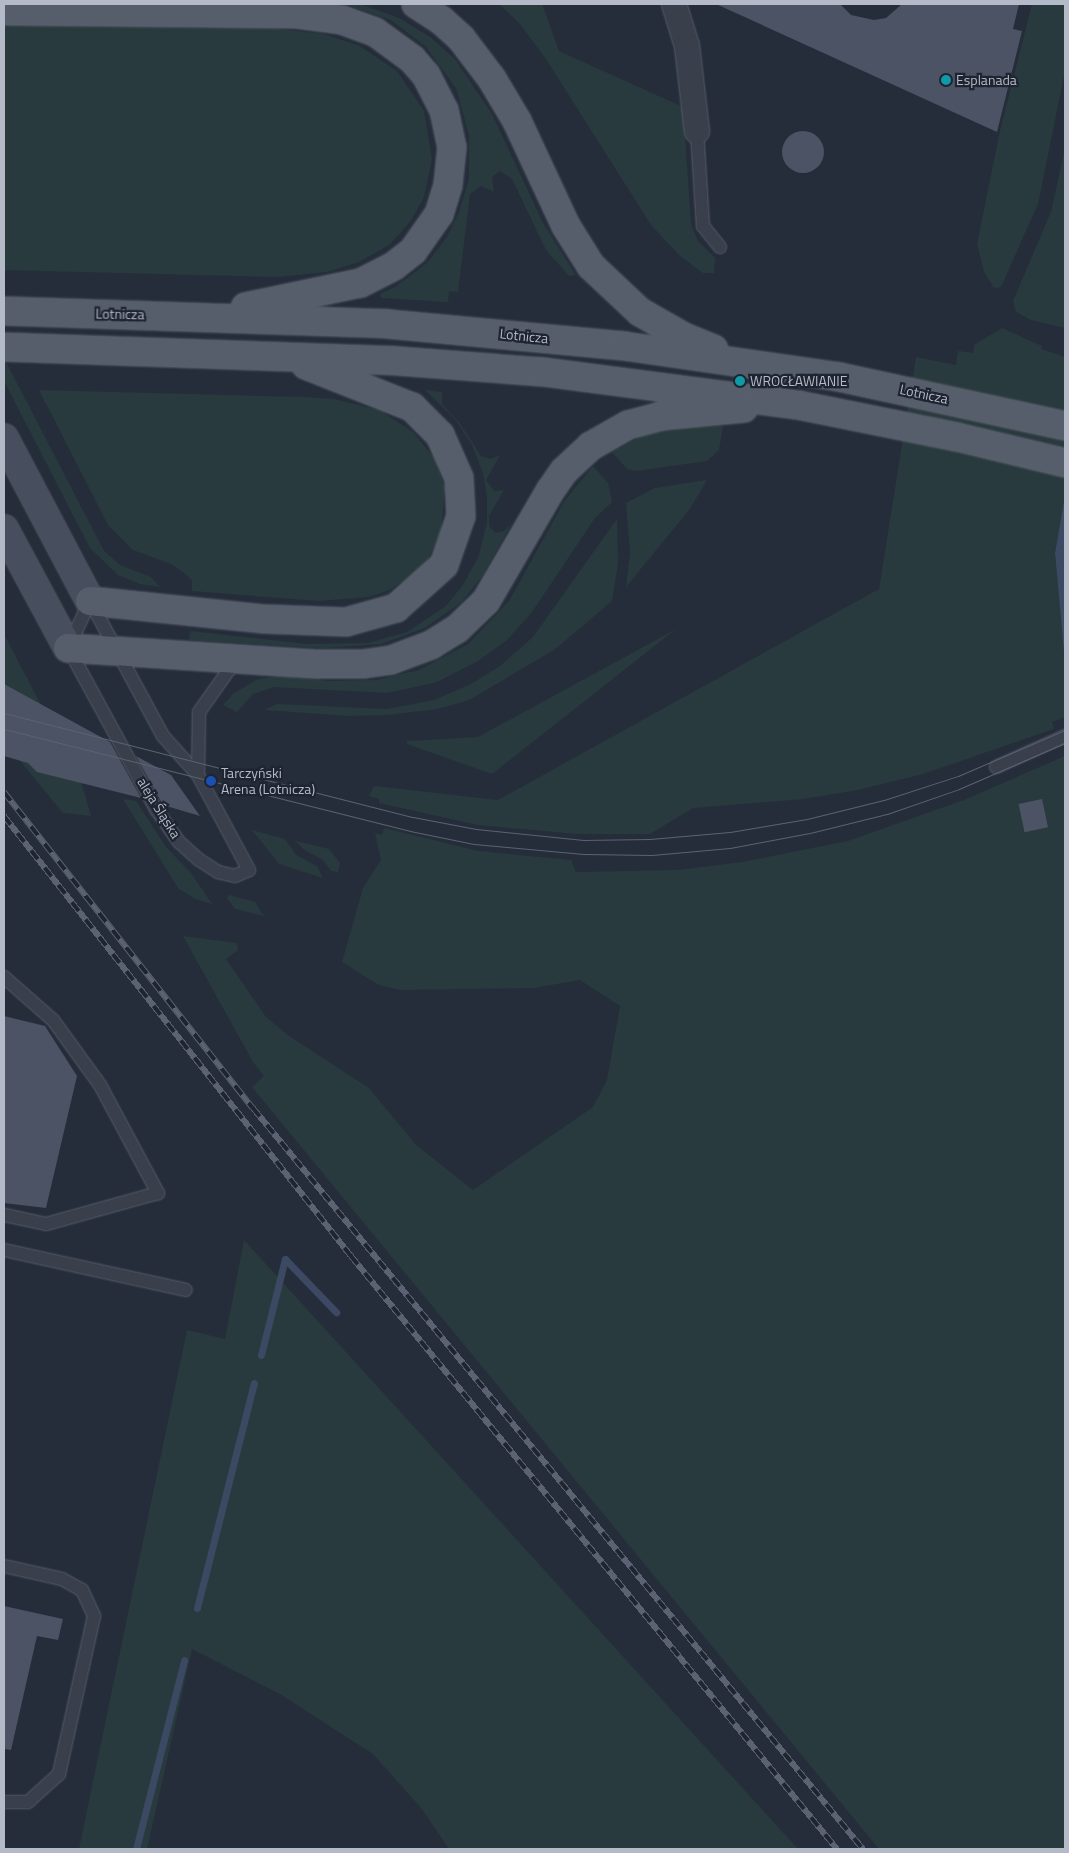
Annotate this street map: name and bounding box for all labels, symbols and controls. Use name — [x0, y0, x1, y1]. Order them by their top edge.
place label: Esplanada — [956, 72, 1017, 88]
marker: Esplanada — [940, 74, 952, 86]
street label: Lotnicza — [95, 305, 145, 323]
street label: Lotnicza — [499, 325, 549, 347]
place label: WROCŁAWIANIE — [750, 373, 848, 389]
marker: WROCŁAWIANIE — [734, 375, 746, 387]
street label: Lotnicza — [898, 381, 950, 407]
place label: Tarczyński Arena (Lotnicza) — [221, 765, 315, 798]
street label: aleja Śląska — [134, 775, 184, 841]
marker: Tarczyński Arena (Lotnicza) — [205, 775, 217, 787]

